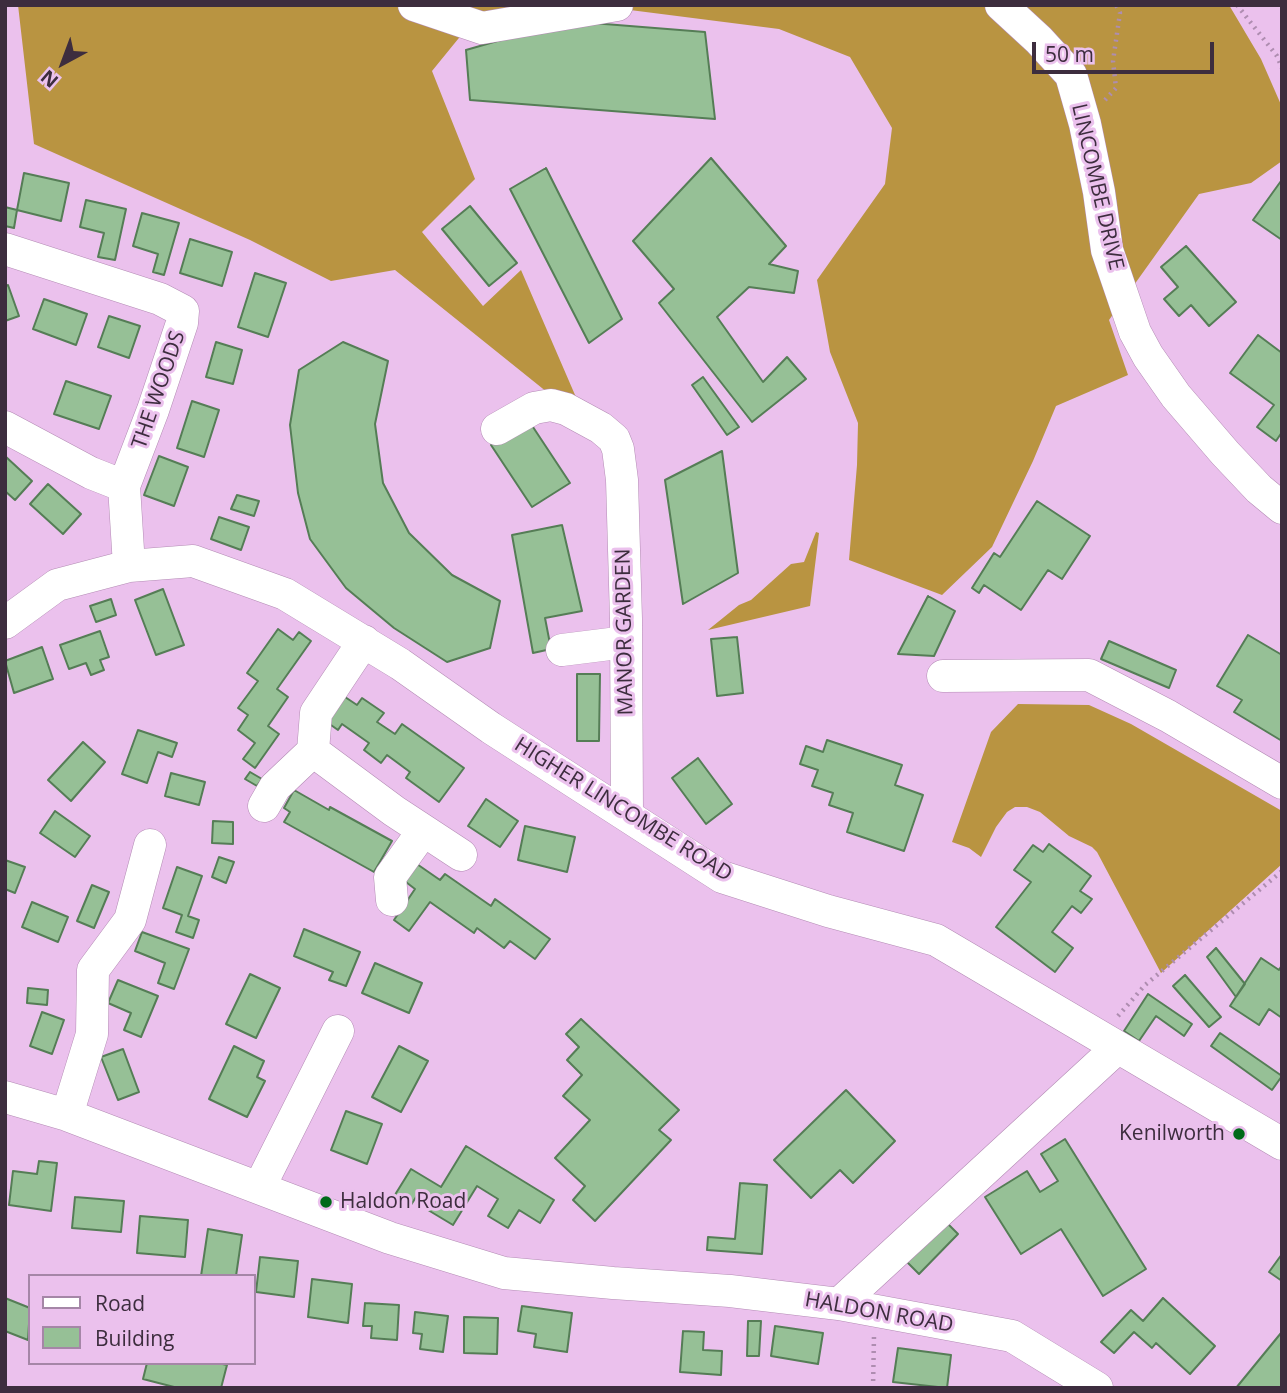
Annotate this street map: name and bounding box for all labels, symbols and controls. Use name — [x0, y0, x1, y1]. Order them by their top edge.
north arrow — [28, 28, 98, 98]
scale bar — [1035, 28, 1217, 72]
text: 50 m — [1045, 40, 1094, 68]
text: N — [35, 64, 64, 94]
street label: LINCOMBE DRIVE — [1066, 101, 1128, 273]
street label: THE WOODS — [127, 328, 191, 452]
street label: MANOR GARDEN — [611, 548, 639, 716]
street label: HIGHER LINCOMBE ROAD — [510, 733, 736, 887]
place label: Kenilworth — [1119, 1121, 1225, 1147]
marker: Kenilworth — [1231, 1126, 1247, 1142]
place label: Haldon Road — [340, 1189, 466, 1215]
marker: Haldon Road — [318, 1194, 334, 1210]
legend — [28, 1274, 256, 1365]
street label: HALDON ROAD — [803, 1288, 955, 1338]
text: Road — [95, 1289, 145, 1317]
text: Building — [95, 1324, 174, 1352]

